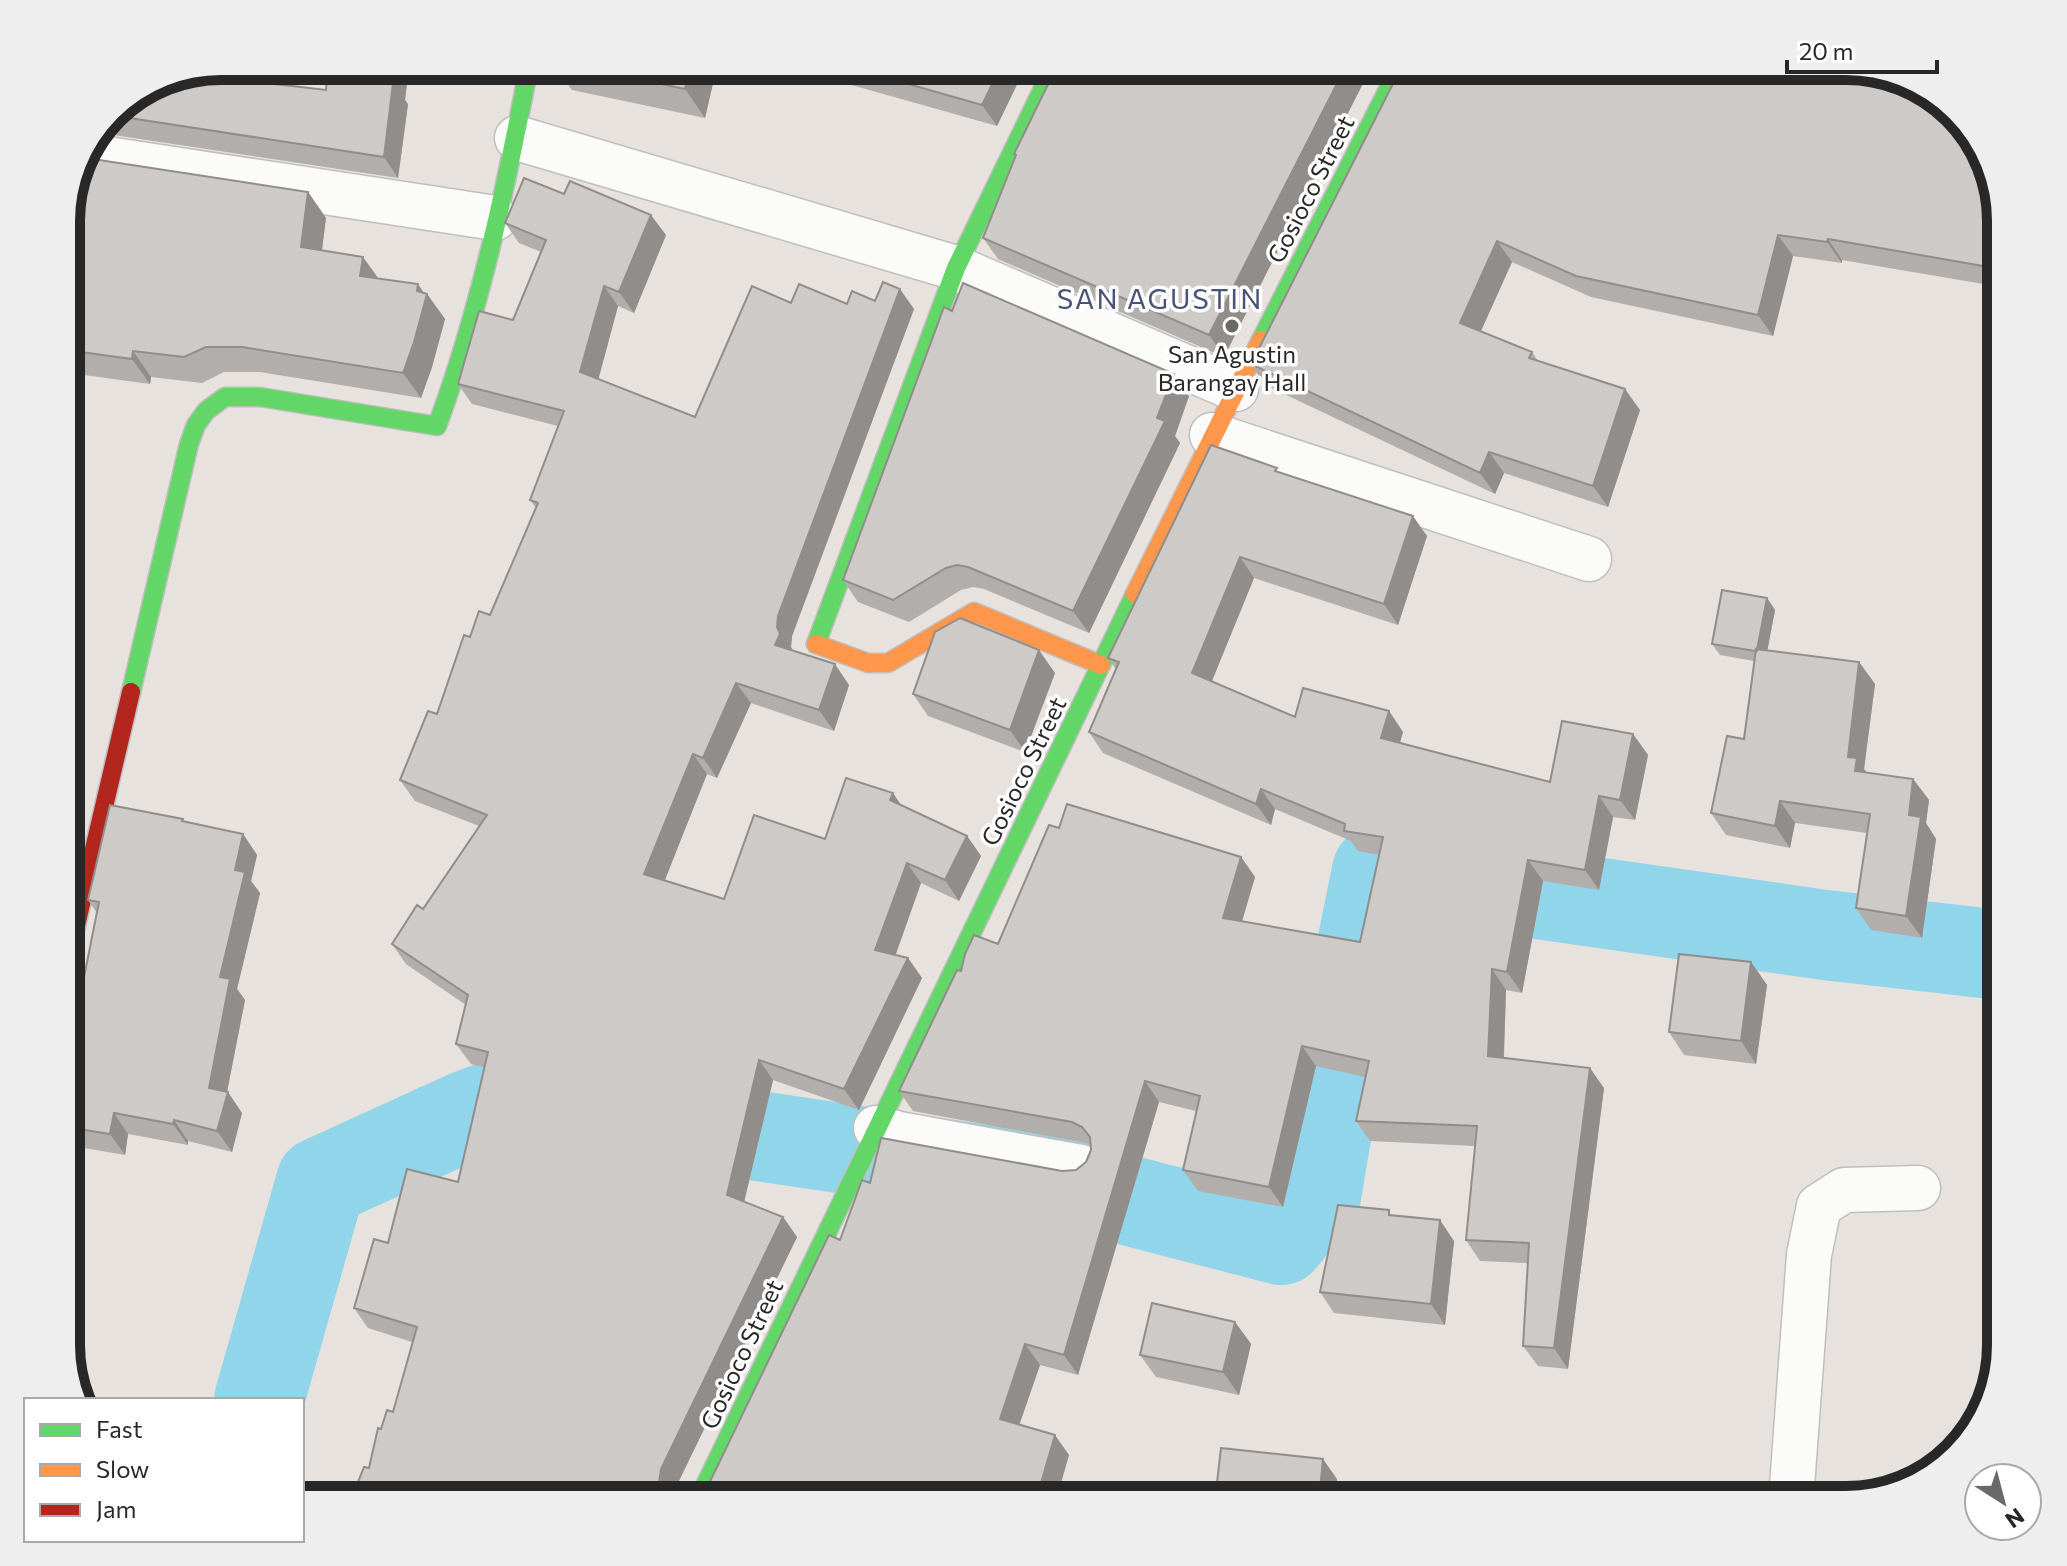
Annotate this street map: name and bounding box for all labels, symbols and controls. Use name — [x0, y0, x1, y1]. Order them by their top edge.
scale bar — [1787, 24, 1937, 74]
text: 20 m — [1799, 36, 1853, 65]
street label: Gosioco Street — [1260, 110, 1360, 268]
district label: SAN AGUSTIN — [1057, 281, 1263, 315]
marker: San Agustin Barangay Hall — [1223, 317, 1241, 335]
place label: San Agustin Barangay Hall — [1158, 339, 1306, 396]
street label: Gosioco Street — [975, 692, 1072, 850]
street label: Gosioco Street — [694, 1274, 788, 1433]
legend — [24, 1398, 304, 1542]
text: Fast — [96, 1414, 143, 1443]
text: Slow — [96, 1454, 149, 1483]
north arrow — [1963, 1462, 2043, 1542]
text: Jam — [96, 1494, 136, 1523]
text: N — [2000, 1503, 2030, 1534]

